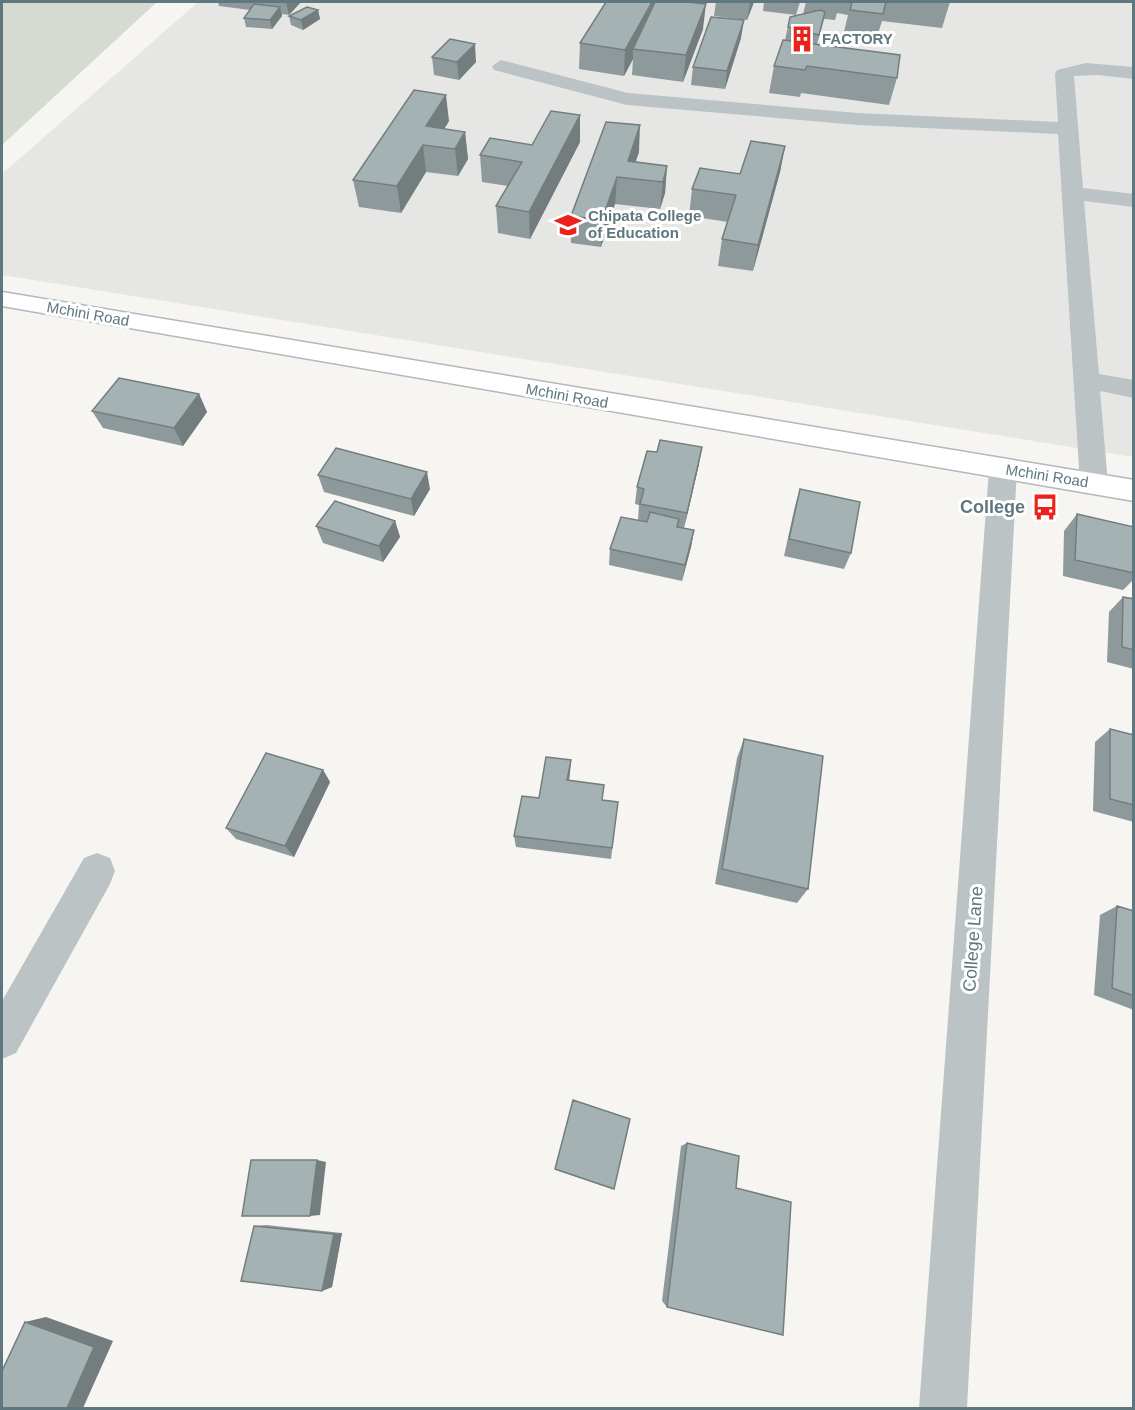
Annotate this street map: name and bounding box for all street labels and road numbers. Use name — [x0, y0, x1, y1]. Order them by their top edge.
street label: Mchini Road — [46, 298, 131, 329]
street label: Mchini Road — [525, 380, 610, 411]
street label: Mchini Road — [1005, 461, 1090, 490]
street label: College Lane — [959, 885, 987, 993]

